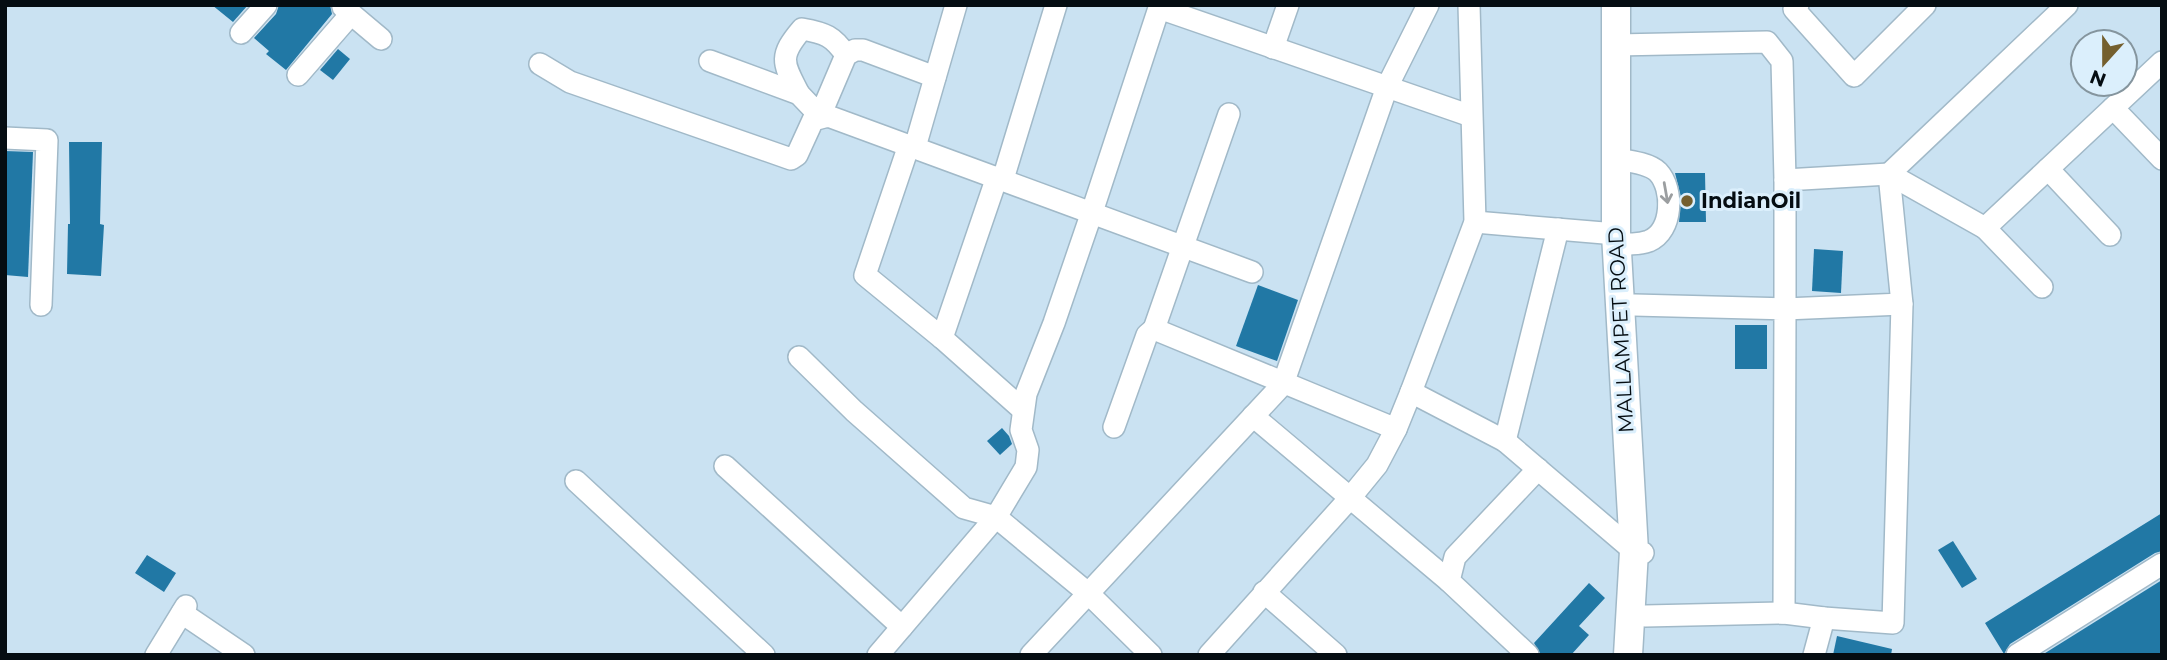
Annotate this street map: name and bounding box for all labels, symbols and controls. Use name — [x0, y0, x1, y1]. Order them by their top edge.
north arrow — [2069, 28, 2139, 98]
text: N — [2087, 65, 2109, 92]
one-way arrow — [1660, 181, 1673, 204]
place label: IndianOil — [1701, 188, 1801, 213]
marker: IndianOil — [1679, 193, 1695, 209]
street label: MALLAMPET ROAD — [1603, 226, 1638, 434]

